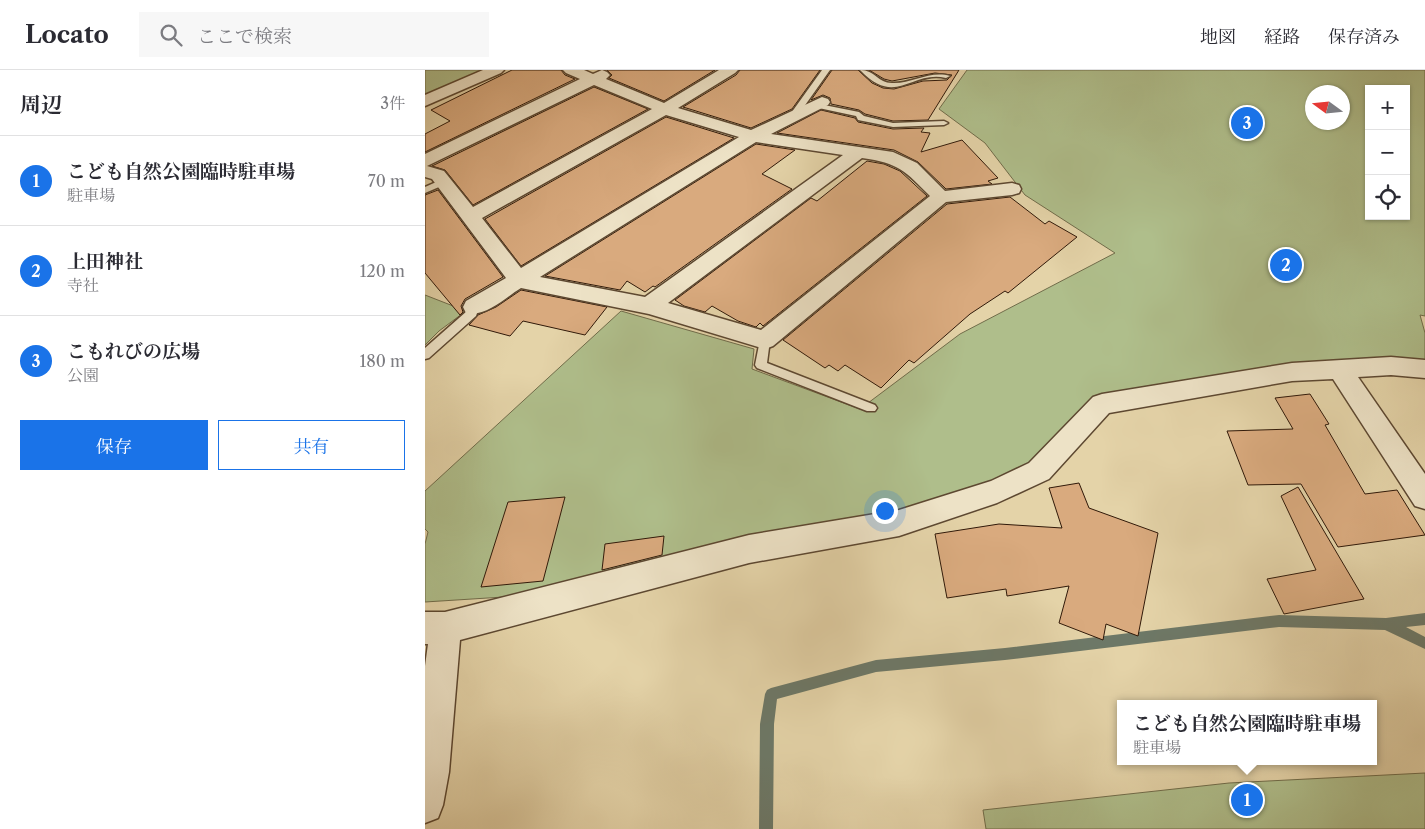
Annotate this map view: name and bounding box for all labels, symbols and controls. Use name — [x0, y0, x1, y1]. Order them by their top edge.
search box — [139, 12, 489, 57]
text: Locato — [25, 20, 109, 49]
icon: search — [157, 21, 185, 49]
text: ここで検索 — [197, 25, 292, 48]
text: 地図 — [1200, 26, 1236, 48]
text: 経路 — [1264, 26, 1300, 48]
text: 保存済み — [1328, 26, 1400, 48]
north arrow — [1305, 85, 1350, 130]
map controls — [1365, 85, 1410, 220]
button: + — [1365, 85, 1410, 130]
text: 周辺 — [20, 92, 62, 117]
text: 3件 — [380, 93, 405, 113]
pin: 3 — [1231, 104, 1263, 142]
button: − — [1365, 130, 1410, 175]
text: こども自然公園臨時駐車場 — [67, 160, 295, 183]
text: 1 — [32, 171, 40, 191]
text: 70 m — [368, 171, 405, 191]
button: locate — [1365, 175, 1410, 220]
text: 駐車場 — [67, 185, 115, 205]
pin: 2 — [1270, 246, 1302, 284]
text: 上田神社 — [67, 250, 143, 273]
text: 2 — [31, 261, 41, 281]
text: 120 m — [360, 261, 405, 281]
text: 寺社 — [67, 275, 99, 295]
text: こもれびの広場 — [67, 340, 200, 363]
text: 3 — [31, 351, 41, 371]
text: 180 m — [359, 351, 405, 371]
text: 公園 — [67, 365, 99, 385]
button: 保存 — [20, 420, 208, 470]
button: 共有 — [218, 420, 405, 470]
your location — [872, 498, 898, 524]
popup — [1117, 700, 1377, 765]
text: こども自然公園臨時駐車場 — [1133, 712, 1361, 735]
text: 駐車場 — [1133, 737, 1181, 757]
pin: 1 — [1231, 781, 1263, 819]

